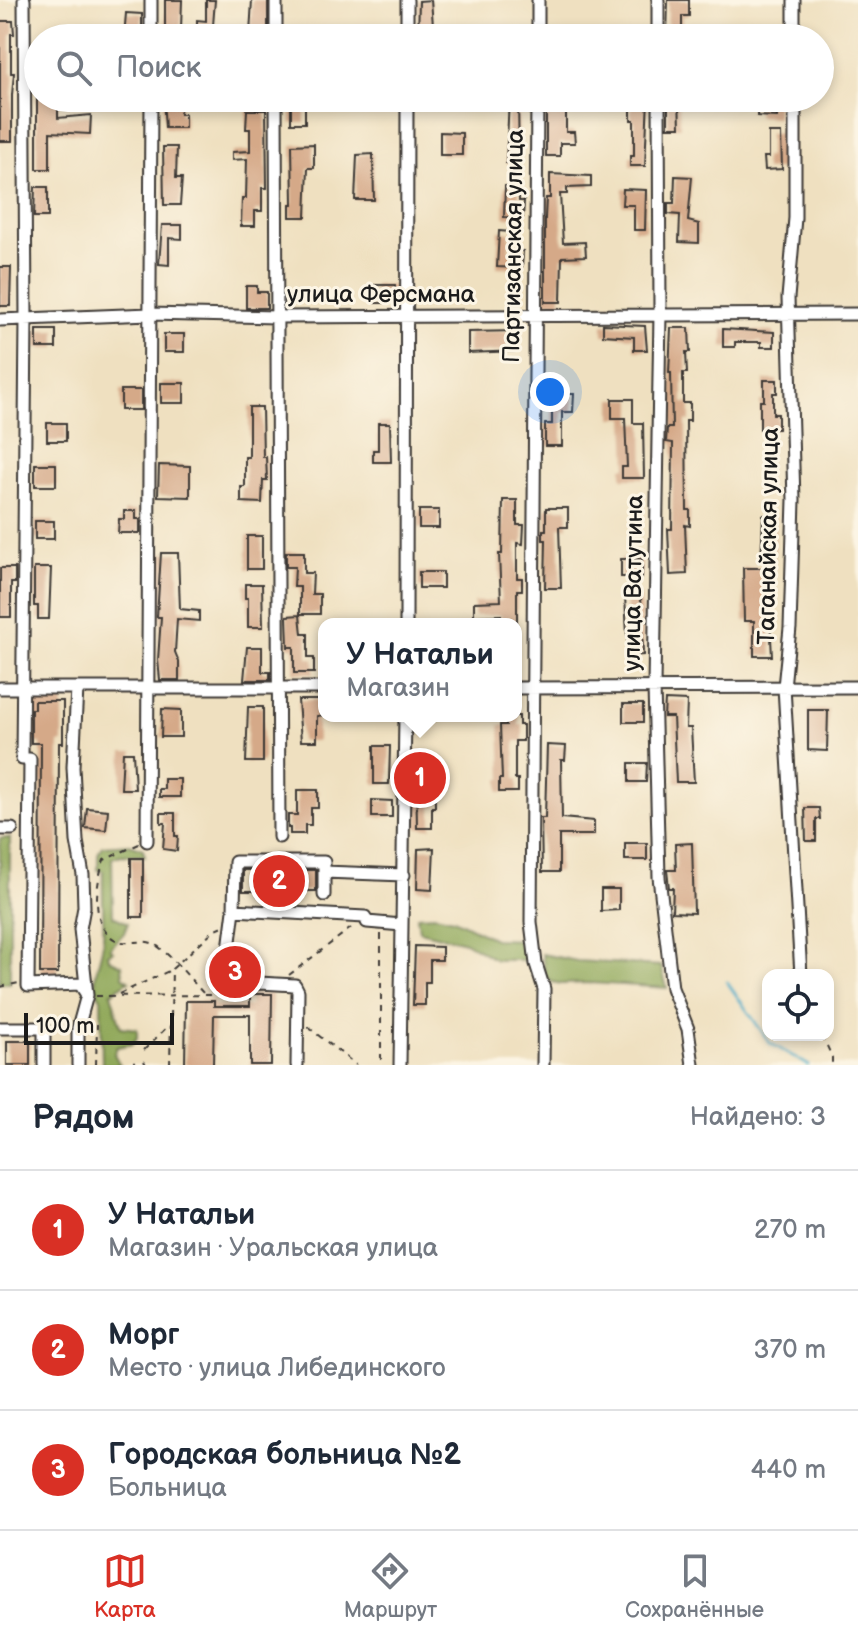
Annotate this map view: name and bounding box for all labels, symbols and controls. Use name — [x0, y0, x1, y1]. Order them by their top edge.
search box — [24, 24, 834, 112]
icon: search — [52, 46, 96, 90]
text: Поиск — [116, 50, 202, 86]
street label: Партизанская улица — [497, 129, 530, 363]
street label: улица Ферсмана — [287, 280, 475, 309]
your location — [530, 372, 570, 412]
street label: Таганайская улица — [752, 427, 785, 645]
street label: улица Ватутина — [617, 494, 650, 672]
popup — [318, 618, 522, 722]
text: У Натальи — [346, 637, 494, 673]
text: Магазин — [346, 673, 450, 704]
pin: 1 — [394, 748, 446, 808]
pin: 2 — [253, 851, 305, 911]
pin: 3 — [209, 942, 261, 1002]
map controls — [762, 969, 834, 1041]
button: locate — [762, 969, 834, 1041]
scale bar — [24, 1009, 174, 1045]
text: 100 m — [36, 1013, 95, 1040]
text: Рядом — [32, 1097, 134, 1138]
text: Найдено: 3 — [690, 1102, 826, 1133]
text: У Натальи — [108, 1197, 255, 1233]
text: 1 — [53, 1215, 63, 1246]
text: 270 m — [754, 1215, 826, 1246]
text: Магазин · Уральская улица — [108, 1233, 438, 1264]
text: Морг — [108, 1317, 179, 1353]
text: 2 — [50, 1335, 66, 1366]
text: 370 m — [753, 1335, 826, 1366]
text: Место · улица Либединского — [108, 1353, 446, 1384]
text: Городская больница №2 — [108, 1437, 461, 1473]
text: 3 — [50, 1455, 66, 1486]
text: 440 m — [750, 1455, 826, 1486]
text: Больница — [108, 1473, 227, 1504]
tab: Карта — [94, 1549, 156, 1624]
tab: Маршрут — [344, 1549, 437, 1624]
tab: Сохранённые — [625, 1549, 764, 1624]

